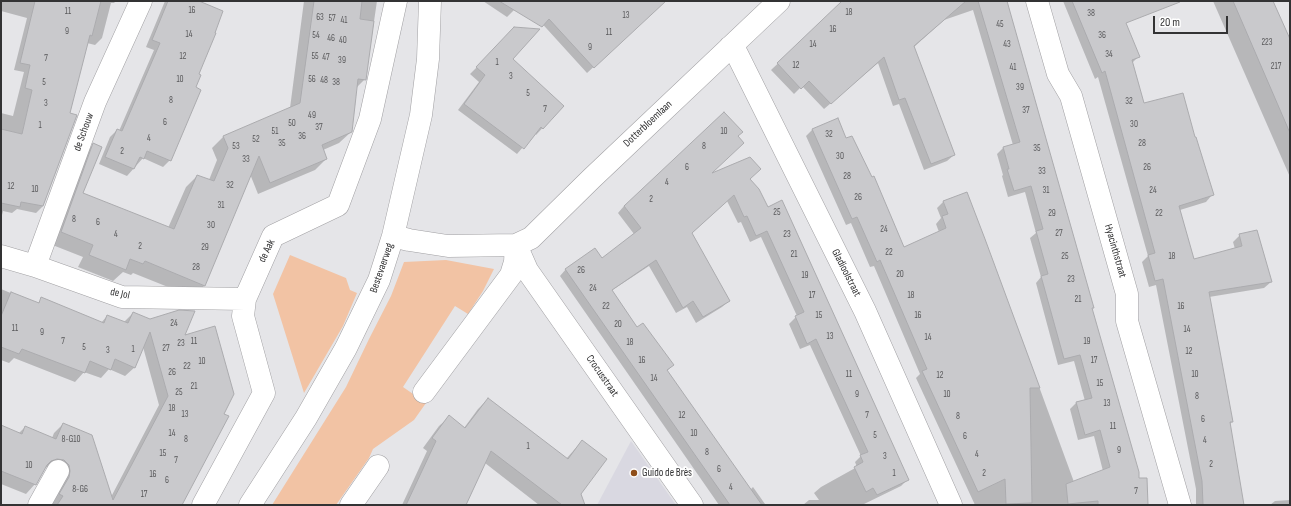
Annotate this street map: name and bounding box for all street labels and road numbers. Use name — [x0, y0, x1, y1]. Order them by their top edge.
street label: Dotterbloemlaan — [621, 98, 675, 150]
street label: de Schouw — [71, 111, 97, 153]
street label: Hyacinthstraat — [1101, 223, 1129, 279]
street label: de Aak — [256, 237, 278, 265]
street label: Bestevaerweg — [367, 241, 397, 295]
street label: Gladioolstraat — [828, 247, 864, 299]
street label: de Jol — [109, 286, 131, 302]
street label: Crocusstraat — [583, 353, 621, 399]

